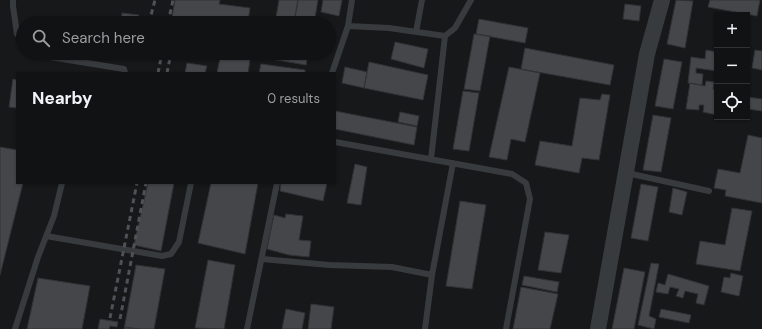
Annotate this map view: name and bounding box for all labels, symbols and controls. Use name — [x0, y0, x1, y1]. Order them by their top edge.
map controls — [714, 12, 750, 120]
button: + — [714, 12, 750, 48]
search box — [16, 16, 336, 60]
icon: search — [30, 27, 52, 49]
text: Search here — [62, 28, 145, 48]
button: − — [714, 48, 750, 84]
button: locate — [714, 84, 750, 120]
text: Nearby — [32, 87, 92, 109]
text: 0 results — [267, 90, 320, 107]

